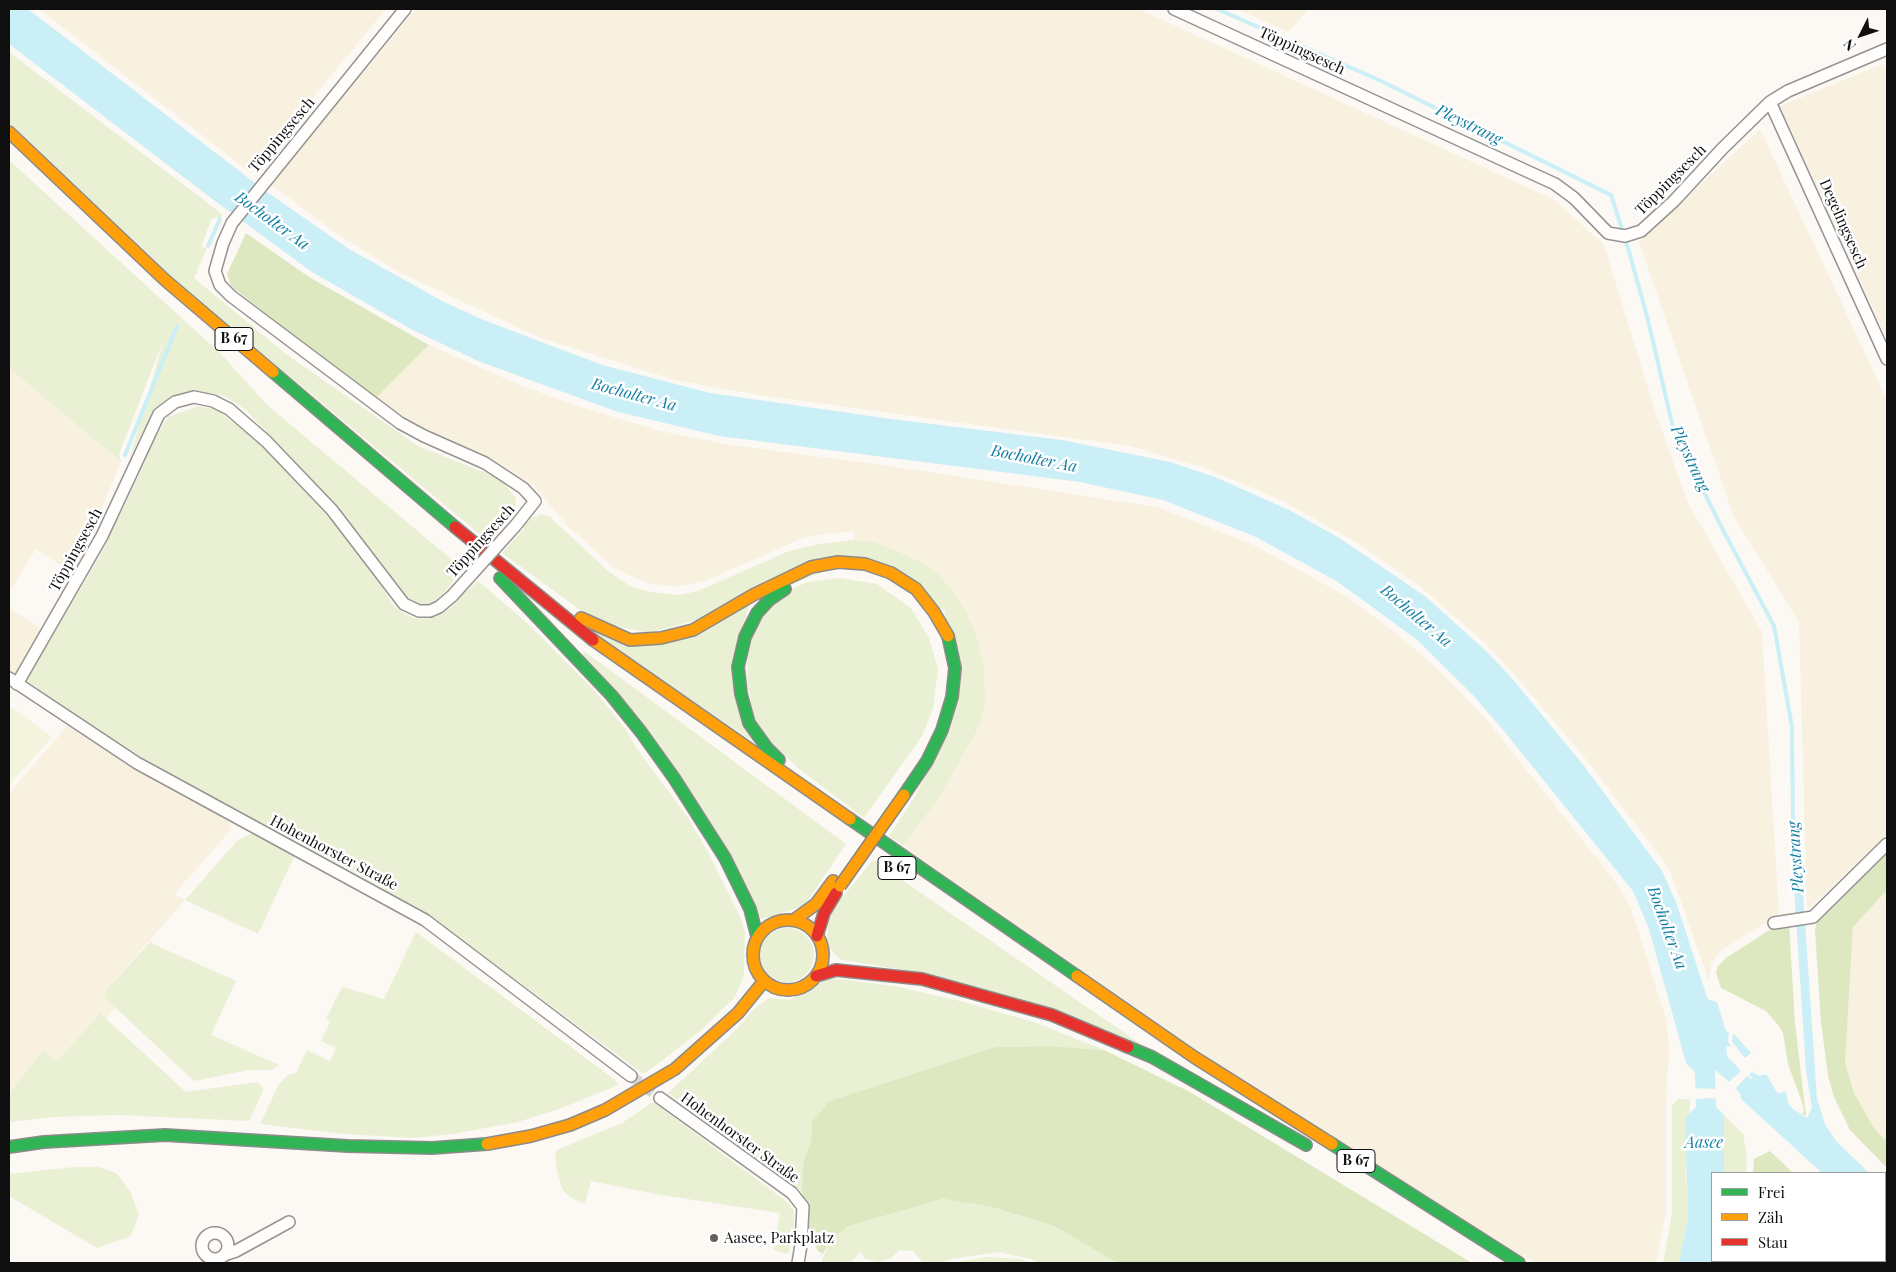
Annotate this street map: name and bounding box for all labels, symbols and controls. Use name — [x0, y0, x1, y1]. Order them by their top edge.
north arrow — [1836, 10, 1886, 60]
street label: Töppingsesch — [1256, 23, 1348, 79]
text: N — [1839, 35, 1860, 55]
street label: Töppingsesch — [245, 94, 319, 176]
water label: Pleystrang — [1433, 101, 1505, 149]
street label: Töppingsesch — [1632, 141, 1710, 219]
street label: Degelingsesch — [1815, 176, 1871, 272]
water label: Bocholter Aa — [231, 188, 313, 254]
road number: B 67 — [215, 328, 253, 350]
water label: Bocholter Aa — [589, 374, 679, 416]
water label: Pleystrang — [1666, 423, 1714, 495]
water label: Bocholter Aa — [989, 441, 1079, 477]
street label: Töppingsesch — [443, 501, 519, 581]
street label: Töppingsesch — [46, 505, 106, 595]
water label: Bocholter Aa — [1376, 581, 1456, 651]
street label: Hohenhorster Straße — [267, 812, 401, 894]
water label: Pleystrang — [1784, 821, 1808, 893]
road number: B 67 — [878, 856, 916, 880]
water label: Bocholter Aa — [1643, 884, 1691, 972]
street label: Hohenhorster Straße — [677, 1089, 803, 1187]
water label: Aasee — [1685, 1133, 1723, 1153]
road number: B 67 — [1337, 1150, 1375, 1172]
legend — [1711, 1172, 1886, 1262]
text: Frei — [1758, 1182, 1785, 1202]
text: Zäh — [1758, 1207, 1783, 1227]
place label: Aasee, Parkplatz — [724, 1229, 834, 1247]
marker: Aasee, Parkplatz — [708, 1232, 720, 1244]
text: Stau — [1758, 1232, 1788, 1252]

